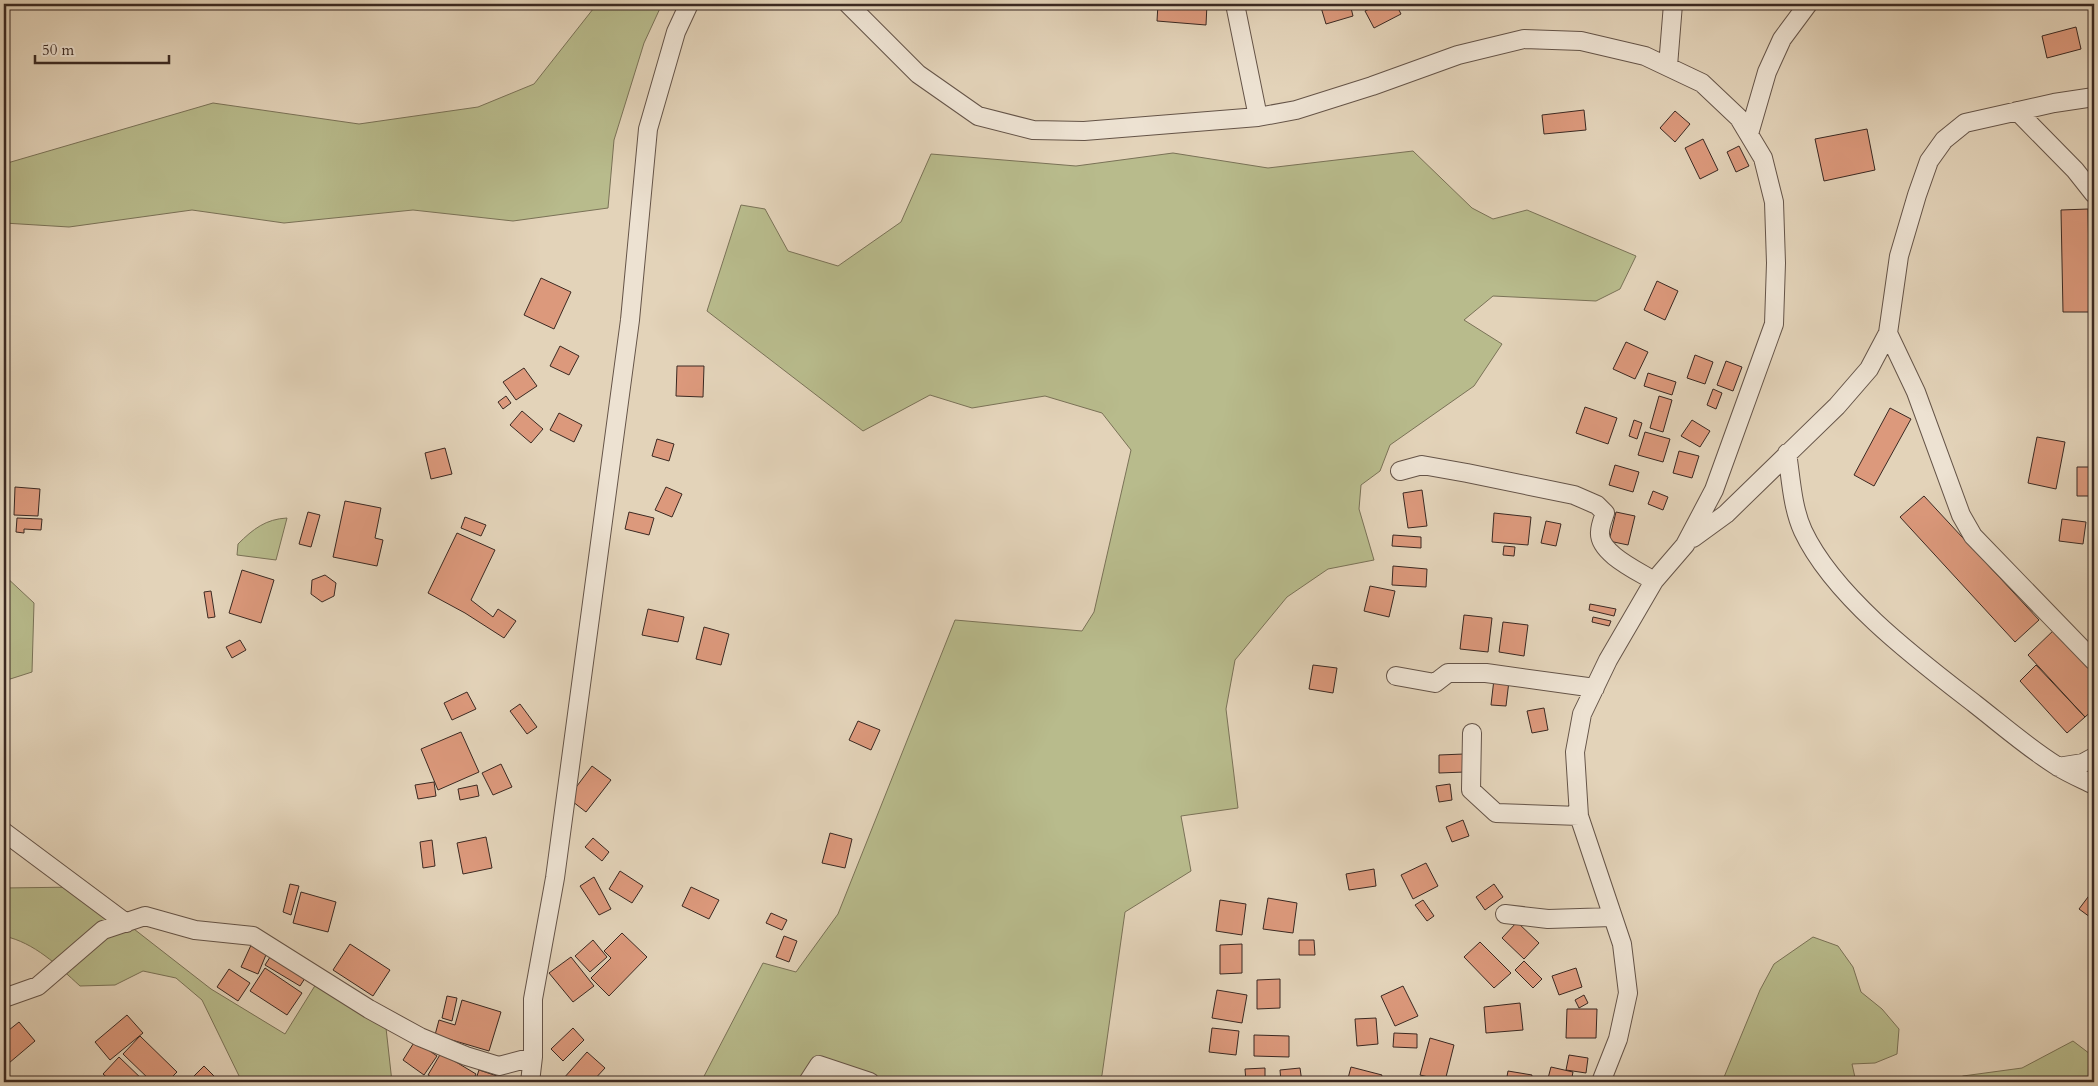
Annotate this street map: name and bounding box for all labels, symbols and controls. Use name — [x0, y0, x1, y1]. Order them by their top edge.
scale bar — [35, 32, 169, 64]
text: 50 m — [42, 40, 74, 60]

